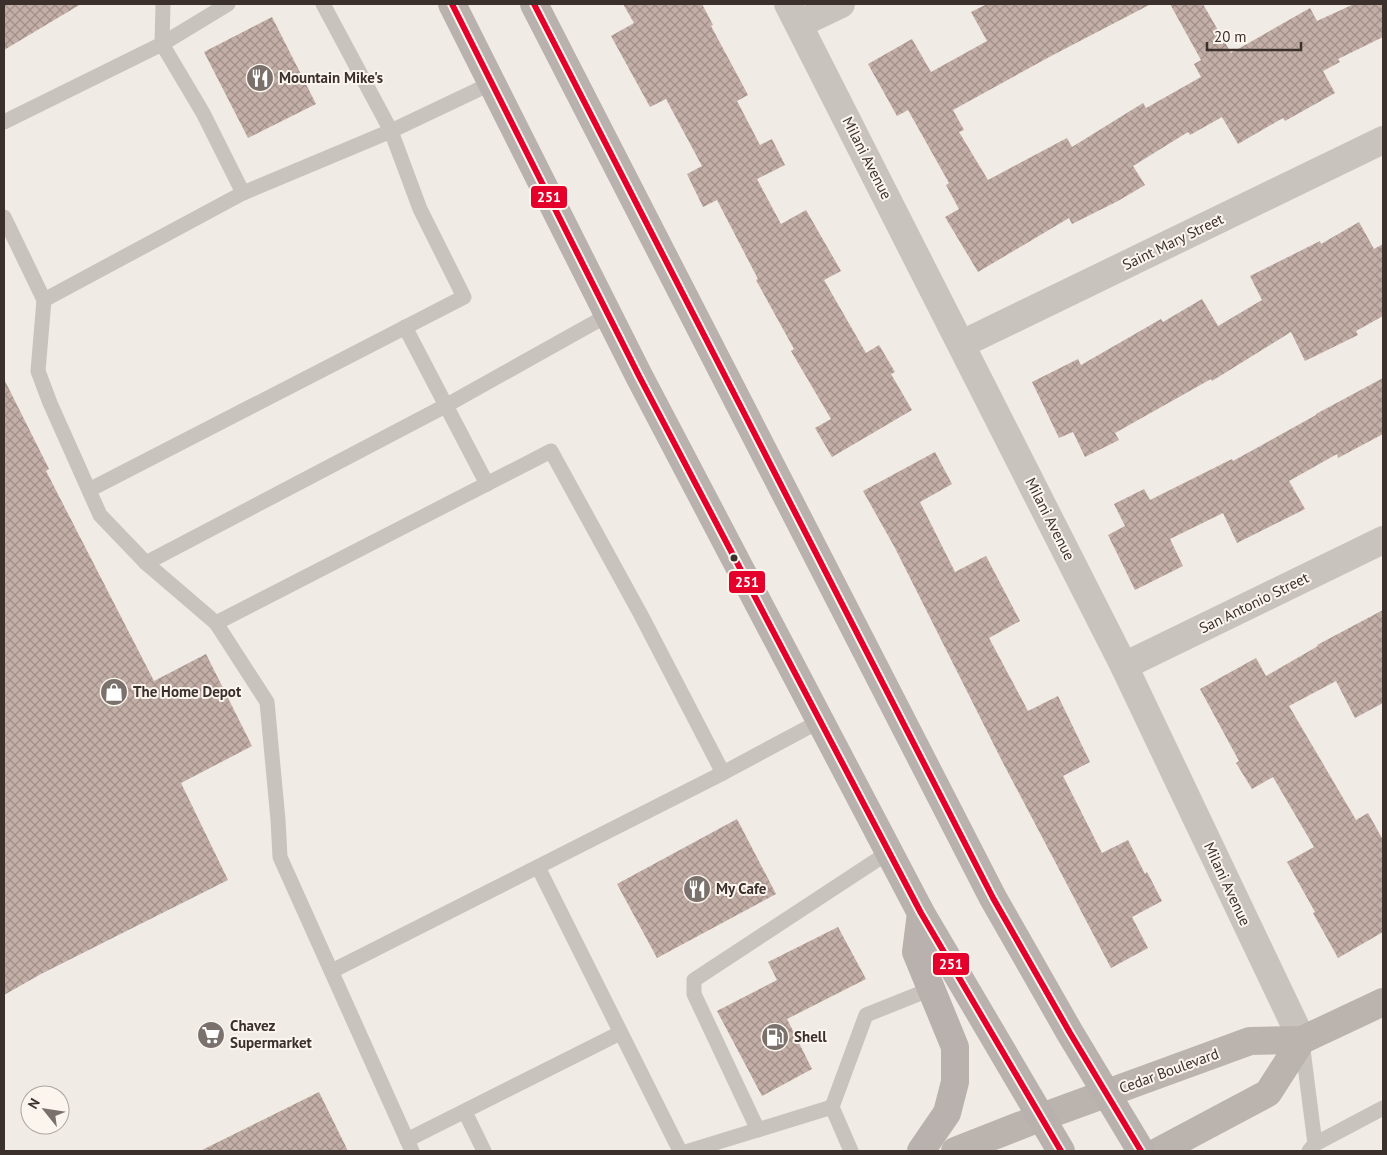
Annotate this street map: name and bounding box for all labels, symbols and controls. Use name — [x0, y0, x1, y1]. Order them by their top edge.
scale bar — [1207, 20, 1301, 52]
text: 20 m — [1214, 27, 1247, 46]
restaurant icon: Mountain Mike's — [245, 63, 275, 93]
place label: Mountain Mike's — [279, 68, 383, 87]
street label: Milani Avenue — [838, 113, 896, 202]
line badge: 251 — [530, 185, 568, 209]
text: 251 — [537, 188, 561, 206]
street label: Saint Mary Street — [1119, 209, 1226, 274]
street label: Milani Avenue — [1021, 474, 1079, 563]
unlabelled marker — [729, 553, 739, 563]
street label: San Antonio Street — [1196, 568, 1312, 637]
line badge: 251 — [728, 570, 766, 594]
text: 251 — [735, 573, 759, 591]
shop icon: The Home Depot — [99, 677, 129, 707]
place label: The Home Depot — [133, 682, 242, 701]
street label: Milani Avenue — [1200, 839, 1255, 929]
restaurant icon: My Cafe — [682, 874, 712, 904]
place label: My Cafe — [716, 879, 767, 898]
line badge: 251 — [932, 952, 970, 976]
text: 251 — [939, 955, 963, 973]
place label: Chavez Supermarket — [230, 1016, 313, 1052]
supermarket icon: Chavez Supermarket — [196, 1020, 226, 1050]
fuel station icon: Shell — [760, 1022, 790, 1052]
place label: Shell — [794, 1027, 827, 1046]
street label: Cedar Boulevard — [1116, 1044, 1221, 1097]
north arrow — [20, 1085, 70, 1135]
text: N — [24, 1095, 44, 1112]

